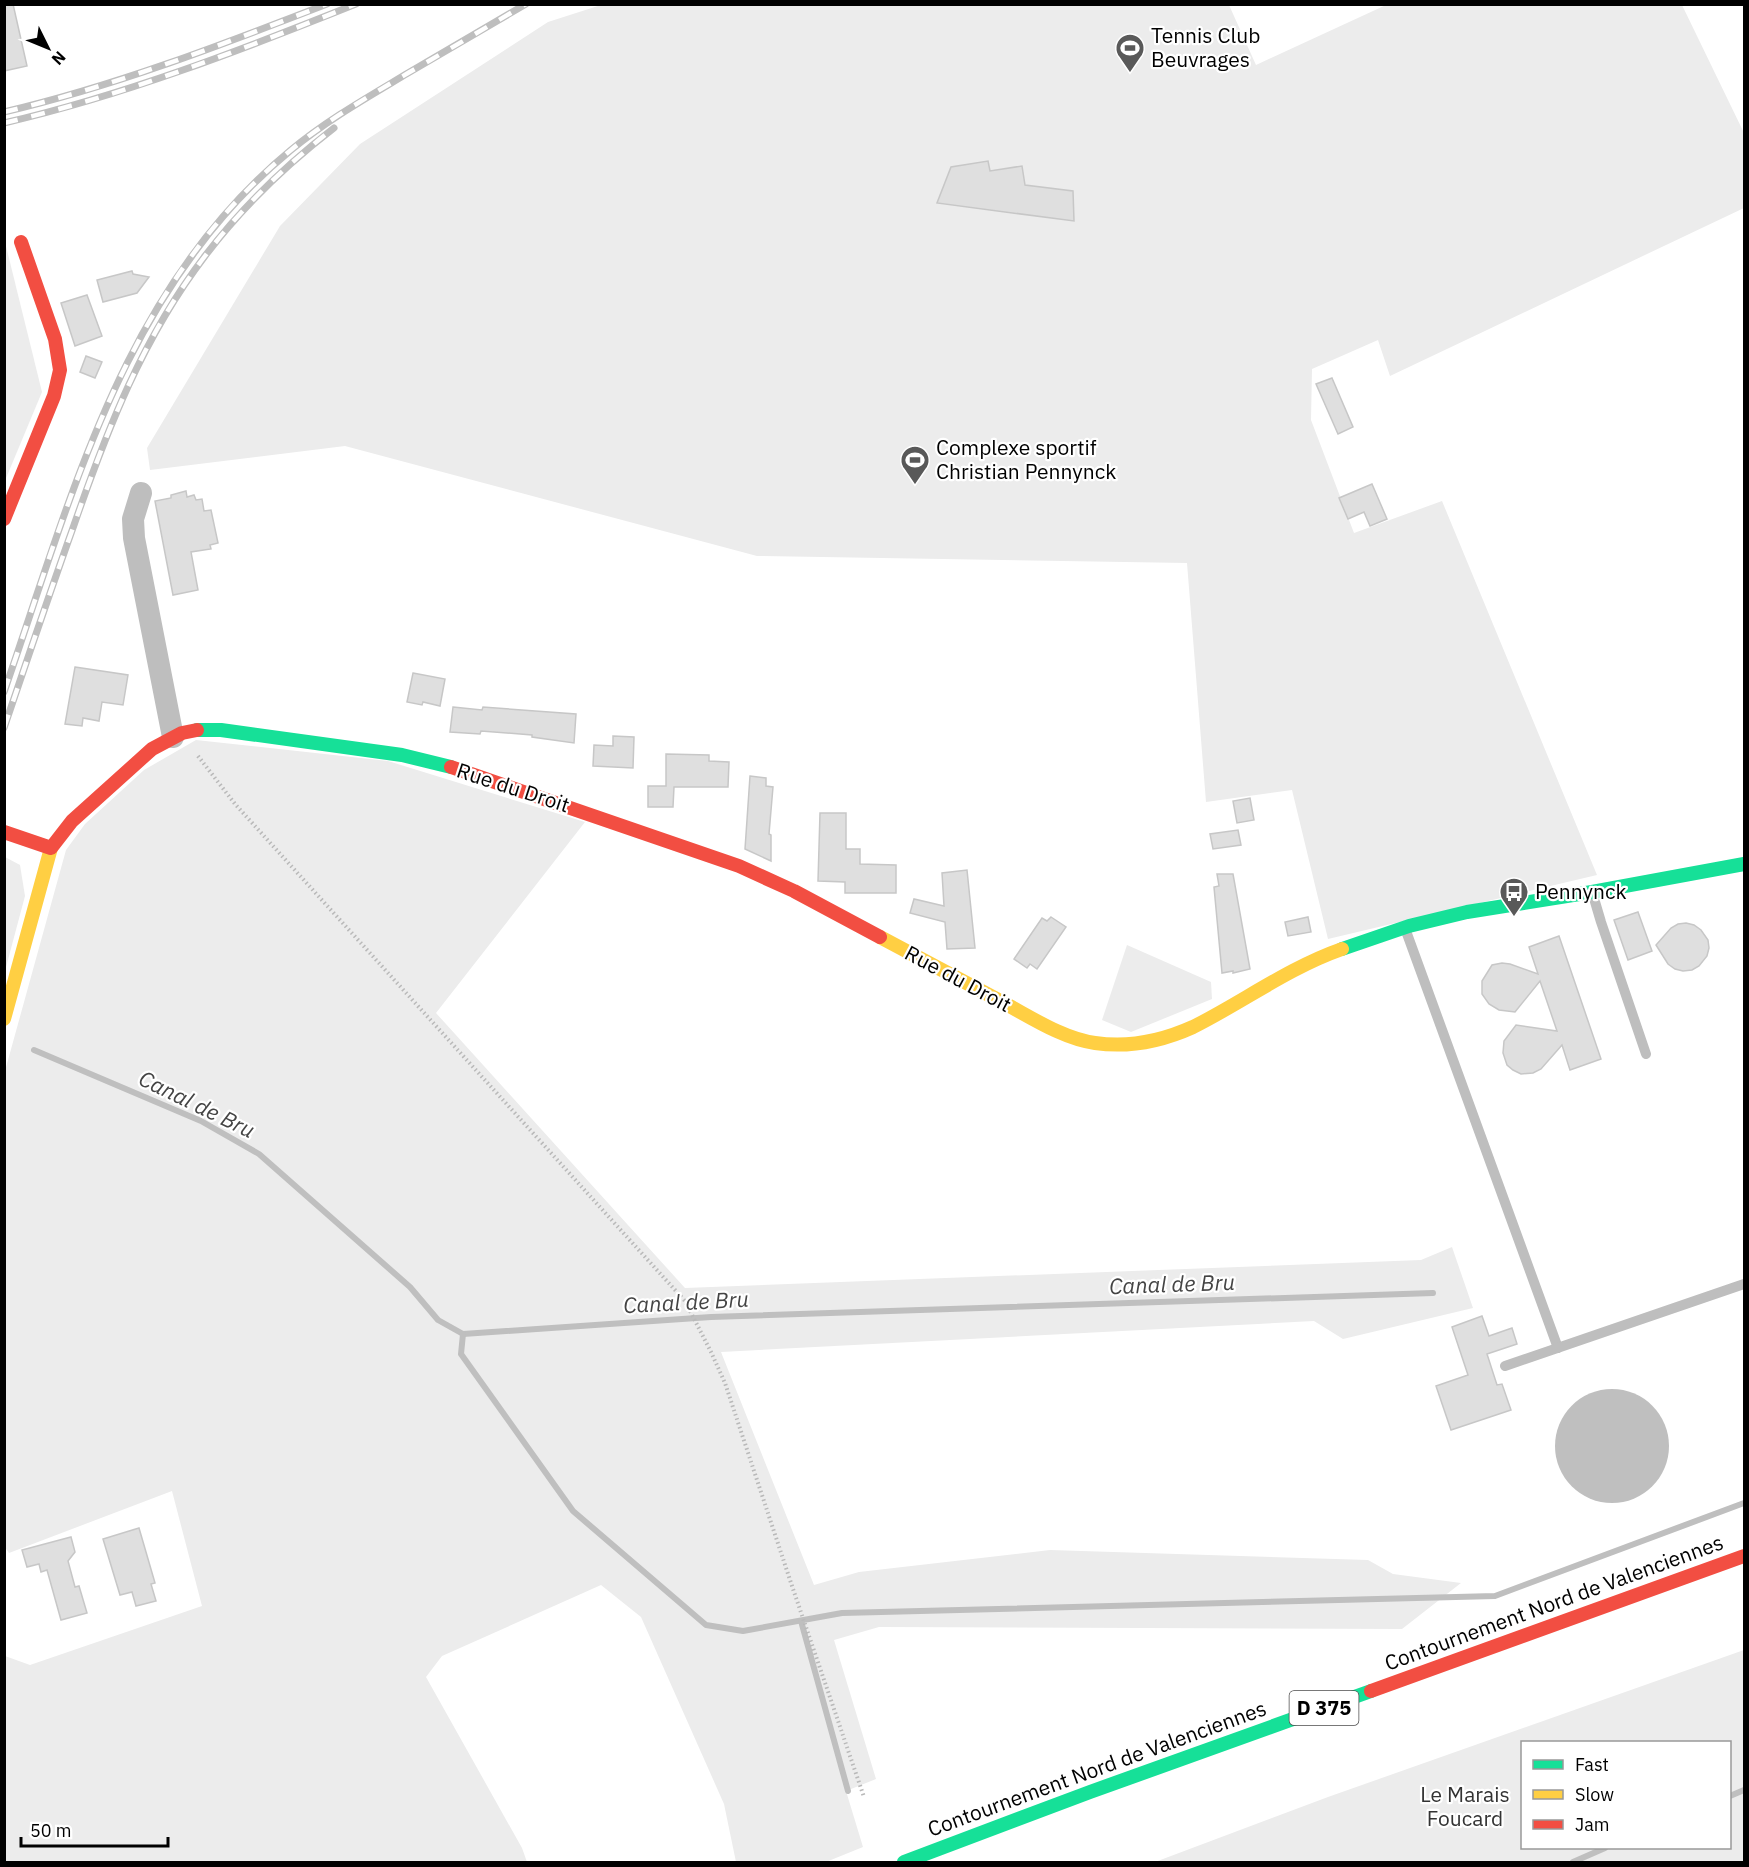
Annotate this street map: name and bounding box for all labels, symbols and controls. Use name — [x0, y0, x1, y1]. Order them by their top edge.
north arrow — [18, 18, 78, 78]
place label: Tennis Club Beuvrages — [1151, 21, 1260, 73]
sports icon: Tennis Club Beuvrages — [1114, 32, 1146, 74]
text: N — [48, 47, 70, 69]
place label: Complexe sportif Christian Pennynck — [936, 433, 1116, 485]
sports icon: Complexe sportif Christian Pennynck — [899, 444, 931, 486]
street label: Rue du Droit — [453, 756, 573, 818]
bus stop icon: Pennynck — [1498, 876, 1530, 918]
place label: Pennynck — [1535, 877, 1627, 905]
street label: Rue du Droit — [900, 938, 1017, 1018]
water label: Canal de Bru — [134, 1063, 260, 1144]
water label: Canal de Bru — [1109, 1267, 1235, 1300]
water label: Canal de Bru — [623, 1284, 749, 1319]
street label: Contournement Nord de Valenciennes — [1380, 1528, 1727, 1677]
road number: D 375 — [1290, 1691, 1358, 1725]
street label: Contournement Nord de Valenciennes — [923, 1694, 1270, 1843]
legend — [1521, 1741, 1731, 1849]
text: Fast — [1575, 1753, 1609, 1776]
park label: Le Marais Foucard — [1420, 1780, 1510, 1832]
text: Slow — [1575, 1783, 1614, 1806]
scale bar — [21, 1810, 168, 1848]
text: Jam — [1575, 1813, 1610, 1836]
text: 50 m — [30, 1819, 72, 1842]

